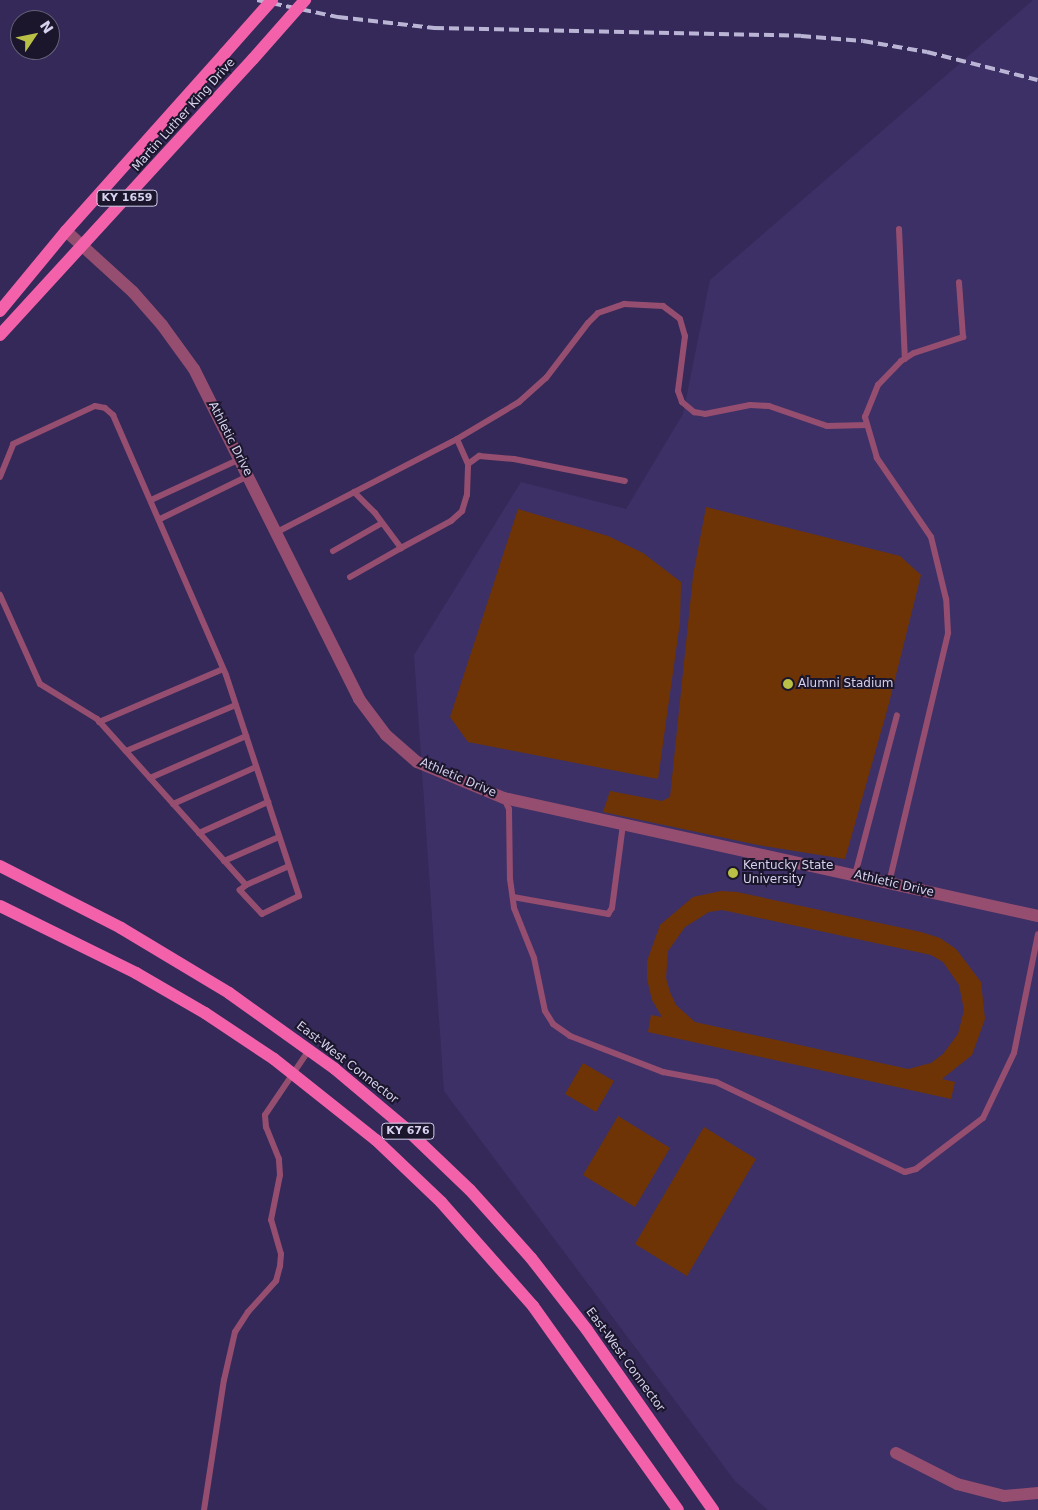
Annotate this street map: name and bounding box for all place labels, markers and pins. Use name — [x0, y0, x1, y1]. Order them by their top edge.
place label: Alumni Stadium — [798, 677, 894, 691]
marker: Alumni Stadium — [782, 678, 794, 690]
place label: Kentucky State University — [743, 859, 833, 887]
marker: Kentucky State University — [727, 867, 739, 879]

